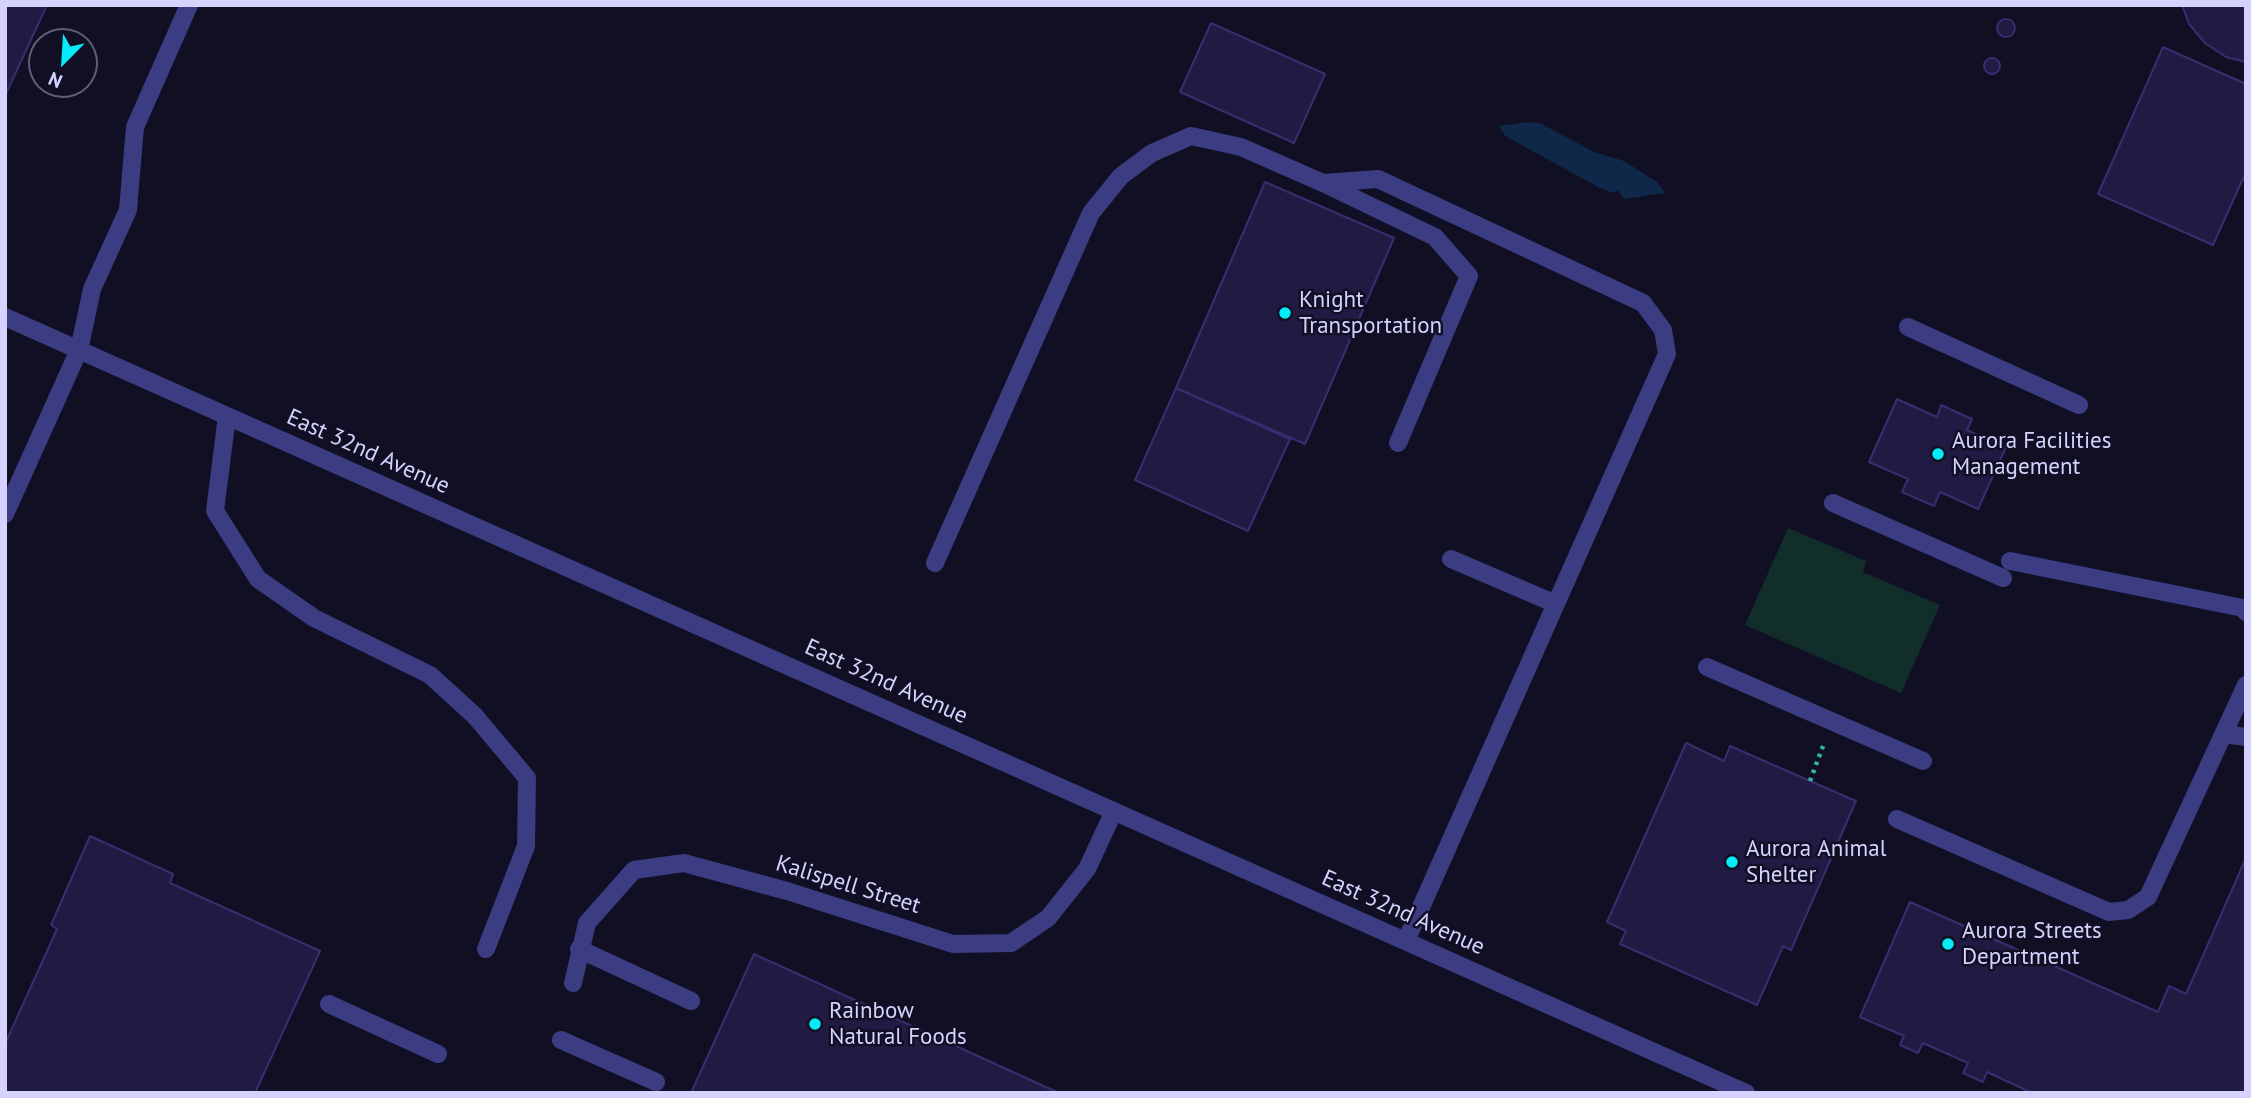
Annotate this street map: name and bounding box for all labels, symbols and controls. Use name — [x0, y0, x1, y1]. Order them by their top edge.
north arrow — [28, 28, 98, 98]
text: N — [45, 67, 66, 94]
place label: Knight Transportation — [1299, 286, 1442, 340]
marker: Knight Transportation — [1277, 305, 1293, 321]
street label: East 32nd Avenue — [282, 404, 454, 500]
place label: Aurora Facilities Management — [1952, 427, 2111, 481]
marker: Aurora Facilities Management — [1930, 446, 1946, 462]
street label: East 32nd Avenue — [800, 634, 972, 730]
place label: Aurora Animal Shelter — [1746, 835, 1886, 889]
street label: Kalispell Street — [772, 850, 924, 920]
marker: Aurora Animal Shelter — [1724, 854, 1740, 870]
street label: East 32nd Avenue — [1317, 865, 1489, 961]
place label: Aurora Streets Department — [1962, 917, 2102, 971]
marker: Aurora Streets Department — [1940, 936, 1956, 952]
place label: Rainbow Natural Foods — [829, 997, 967, 1051]
marker: Rainbow Natural Foods — [807, 1016, 823, 1032]

